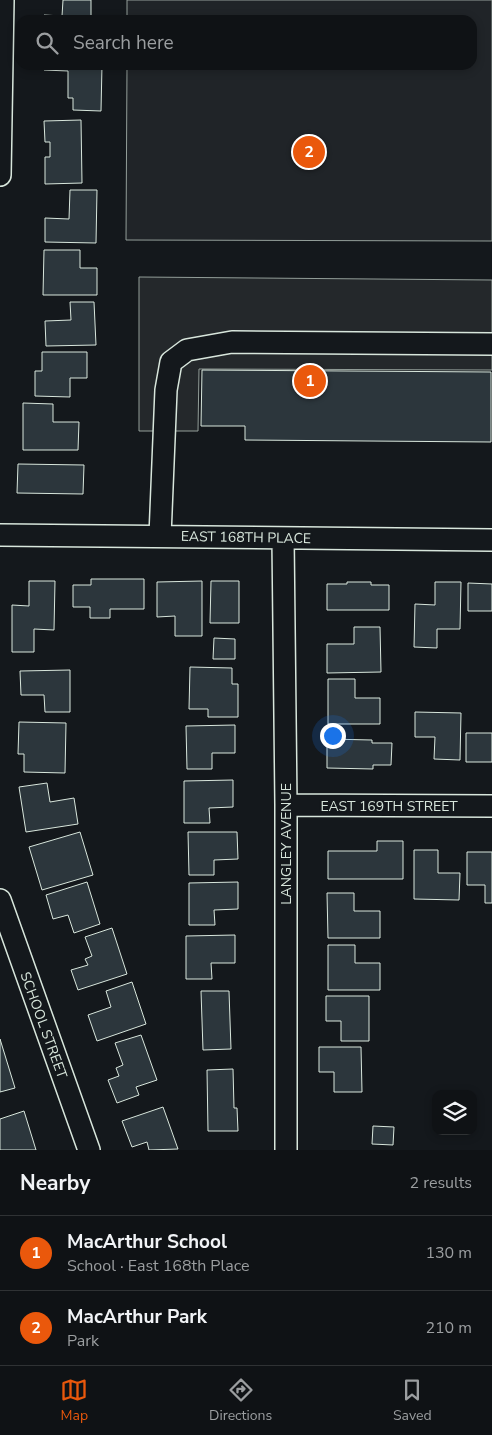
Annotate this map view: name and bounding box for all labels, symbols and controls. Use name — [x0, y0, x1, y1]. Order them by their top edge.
search box — [15, 15, 477, 70]
icon: search — [33, 29, 61, 57]
text: Search here — [73, 30, 174, 56]
pin: 2 — [293, 133, 325, 171]
pin: 1 — [294, 362, 326, 400]
street label: EAST 168TH PLACE — [181, 527, 311, 548]
your location — [320, 723, 346, 749]
street label: LANGLEY AVENUE — [277, 783, 296, 905]
street label: EAST 169TH STREET — [320, 797, 458, 816]
street label: SCHOOL STREET — [15, 969, 72, 1082]
map controls — [432, 1090, 477, 1135]
button: layers — [432, 1090, 477, 1135]
text: Nearby — [20, 1169, 90, 1197]
text: 2 results — [410, 1172, 472, 1194]
text: MacArthur School — [67, 1229, 227, 1255]
text: 1 — [31, 1242, 41, 1264]
text: 130 m — [425, 1242, 472, 1264]
text: School · East 168th Place — [67, 1255, 249, 1277]
text: MacArthur Park — [67, 1304, 207, 1330]
text: 2 — [31, 1317, 41, 1339]
text: 210 m — [425, 1317, 472, 1339]
text: Park — [67, 1330, 99, 1352]
tab: Map — [60, 1376, 88, 1425]
tab: Directions — [209, 1376, 272, 1425]
tab: Saved — [393, 1376, 432, 1425]

